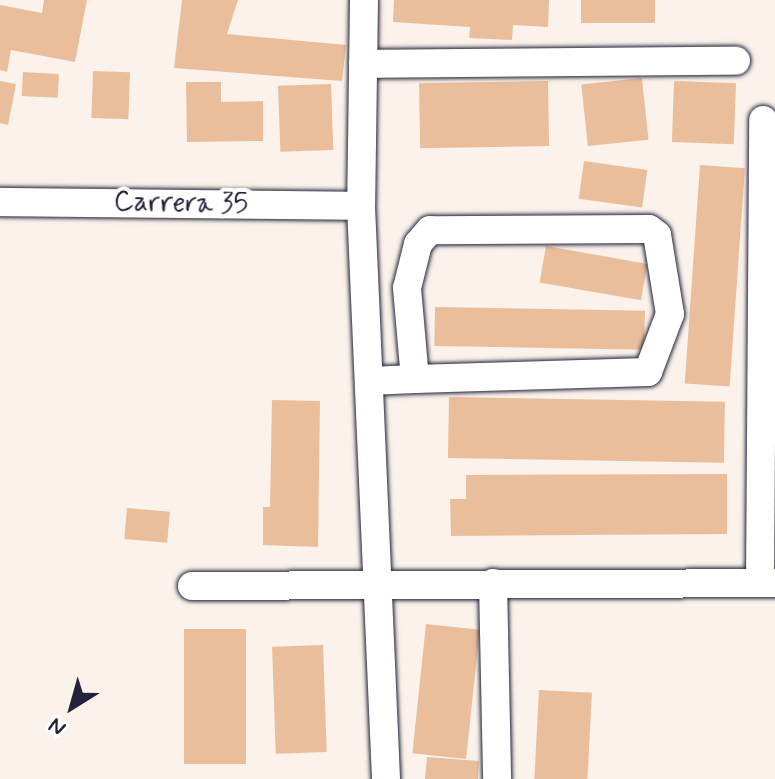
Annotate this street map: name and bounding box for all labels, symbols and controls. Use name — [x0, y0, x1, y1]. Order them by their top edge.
street label: Carrera 35 — [113, 186, 249, 222]
north arrow — [32, 667, 112, 747]
text: N — [43, 711, 72, 742]

